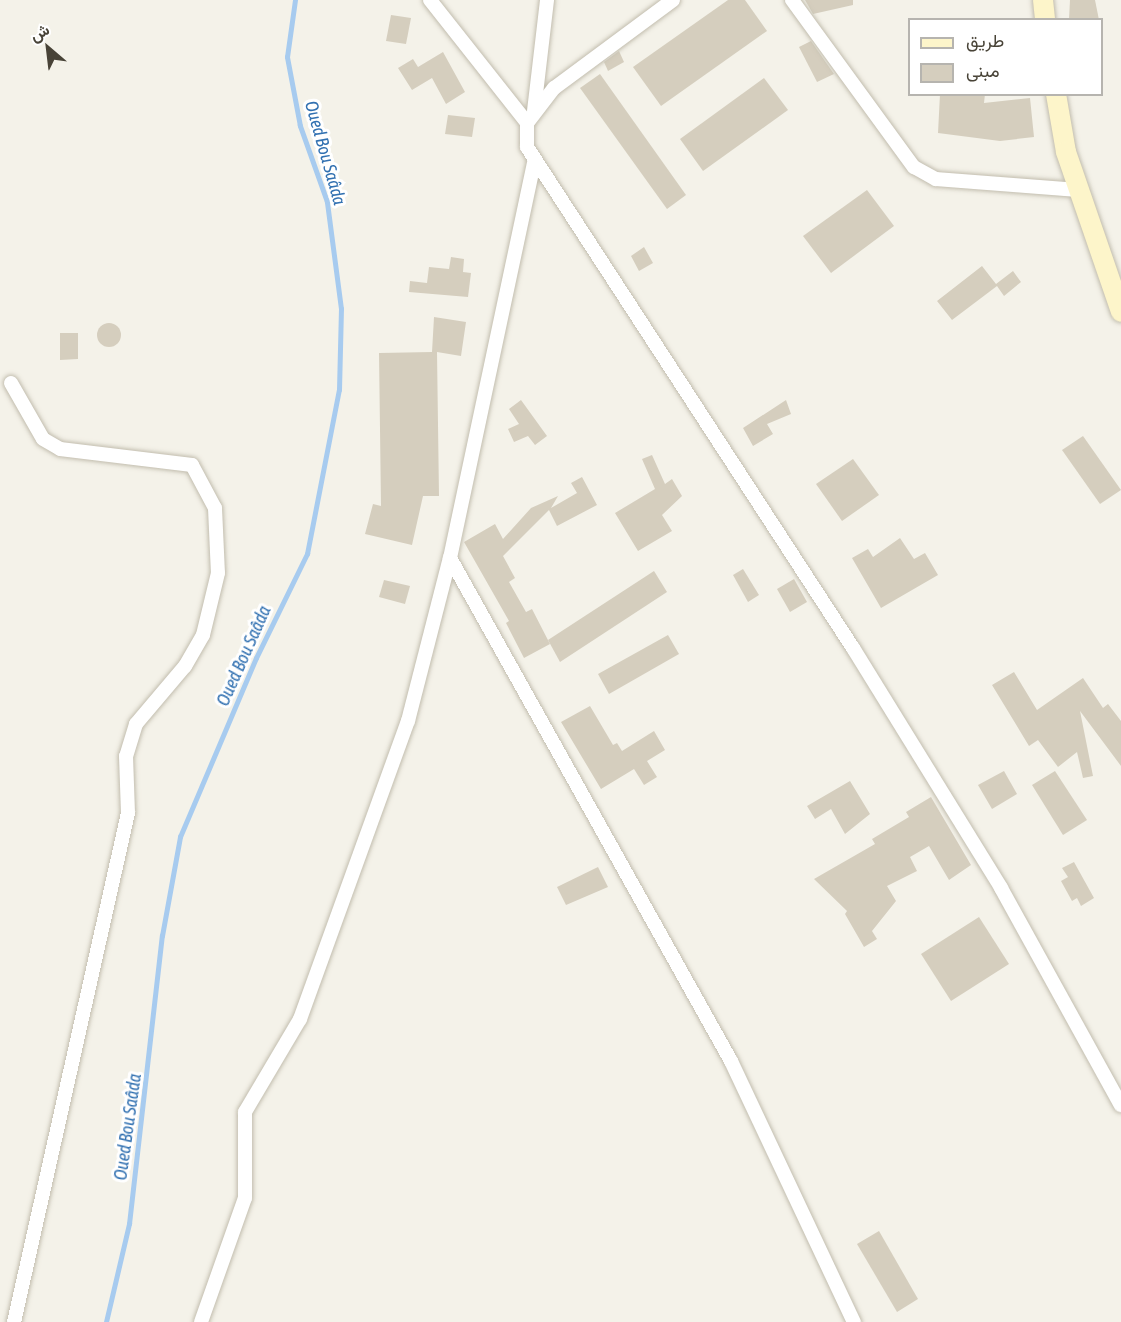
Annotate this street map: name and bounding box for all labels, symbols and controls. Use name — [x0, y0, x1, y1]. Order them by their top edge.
north arrow — [18, 18, 78, 78]
legend — [908, 18, 1103, 96]
text: ش — [27, 20, 52, 45]
text: طريق — [966, 30, 1004, 51]
text: مبنى — [966, 60, 1000, 81]
water label: Oued Bou Saâda — [300, 98, 350, 208]
water label: Oued Bou Saâda — [212, 603, 276, 709]
water label: Oued Bou Saâda — [110, 1072, 146, 1182]

